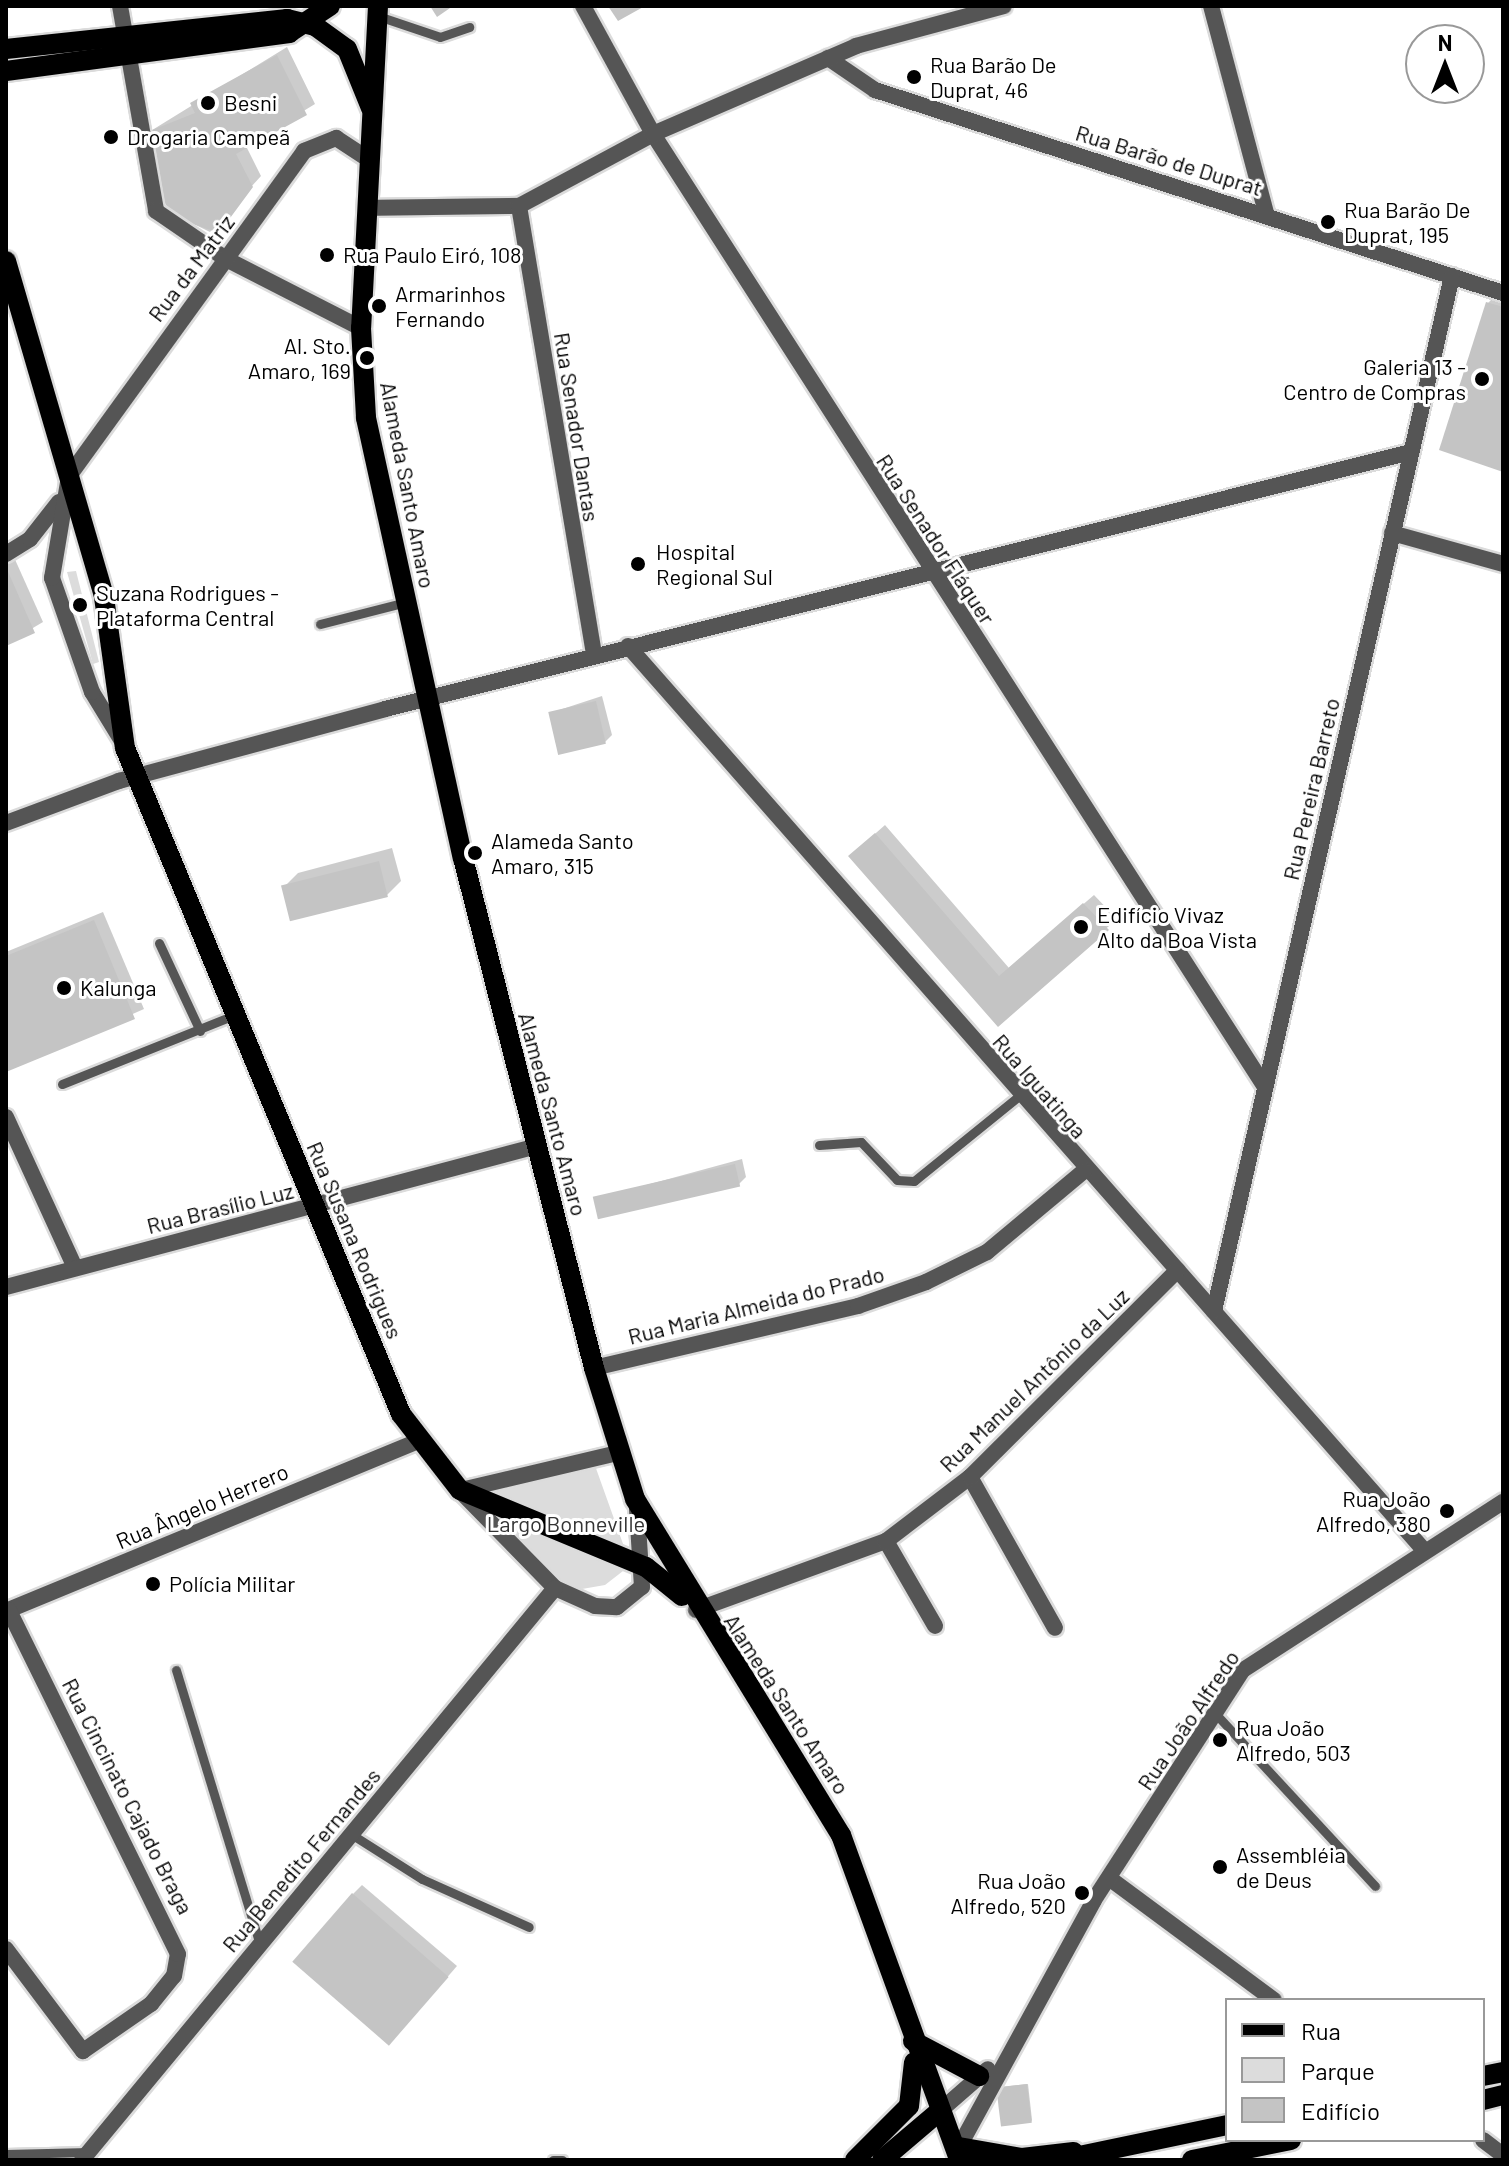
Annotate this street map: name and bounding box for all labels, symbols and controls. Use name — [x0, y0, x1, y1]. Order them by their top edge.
north arrow — [1405, 24, 1485, 104]
text: N — [1438, 29, 1452, 55]
place label: Rua Barão De Duprat, 46 — [930, 51, 1057, 102]
marker: Rua Barão De Duprat, 46 — [905, 68, 923, 86]
place label: Besni — [224, 90, 277, 116]
marker: Besni — [199, 94, 217, 112]
street label: Rua Barão de Duprat — [1073, 119, 1265, 201]
place label: Drogaria Campeã — [127, 124, 290, 150]
marker: Drogaria Campeã — [102, 128, 120, 146]
place label: Rua Barão De Duprat, 195 — [1344, 196, 1471, 248]
street label: Rua da Matriz — [142, 209, 240, 327]
marker: Rua Barão De Duprat, 195 — [1319, 213, 1337, 231]
place label: Rua Paulo Eiró, 108 — [343, 242, 522, 268]
marker: Rua Paulo Eiró, 108 — [318, 246, 336, 264]
place label: Armarinhos Fernando — [395, 280, 506, 332]
marker: Armarinhos Fernando — [370, 297, 388, 315]
street label: Rua Senador Dantas — [549, 330, 605, 524]
place label: Al. Sto. Amaro, 169 — [248, 332, 351, 384]
marker: Al. Sto. Amaro, 169 — [358, 349, 376, 367]
place label: Galeria 13 - Centro de Compras — [1283, 353, 1466, 404]
marker: Galeria 13 - Centro de Compras — [1473, 370, 1491, 388]
street label: Alameda Santo Amaro — [375, 380, 441, 590]
street label: Rua Senador Fláquer — [871, 449, 1001, 629]
place label: Hospital Regional Sul — [656, 538, 773, 590]
marker: Hospital Regional Sul — [627, 553, 649, 575]
place label: Suzana Rodrigues - Plataforma Central — [96, 579, 279, 630]
marker: Suzana Rodrigues - Plataforma Central — [71, 596, 89, 614]
street label: Rua Pereira Barreto — [1277, 695, 1345, 883]
place label: Alameda Santo Amaro, 315 — [491, 827, 634, 878]
marker: Alameda Santo Amaro, 315 — [466, 844, 484, 862]
place label: Edifício Vivaz Alto da Boa Vista — [1097, 901, 1257, 952]
marker: Edifício Vivaz Alto da Boa Vista — [1072, 918, 1090, 936]
place label: Kalunga — [80, 975, 156, 1001]
marker: Kalunga — [55, 979, 73, 997]
street label: Alameda Santo Amaro — [513, 1009, 593, 1219]
street label: Rua Iguatinga — [987, 1028, 1093, 1144]
street label: Rua Susana Rodrigues — [302, 1137, 408, 1343]
street label: Rua Brasílio Luz — [144, 1177, 296, 1239]
street label: Rua Maria Almeida do Prado — [625, 1260, 887, 1350]
street label: Rua Manuel Antônio da Luz — [934, 1283, 1134, 1477]
street label: Rua Ângelo Herrero — [112, 1458, 292, 1554]
place label: Rua João Alfredo, 380 — [1316, 1485, 1431, 1536]
marker: Rua João Alfredo, 380 — [1438, 1502, 1456, 1520]
park label: Largo Bonneville — [487, 1511, 645, 1537]
place label: Polícia Militar — [169, 1571, 295, 1597]
marker: Polícia Militar — [144, 1575, 162, 1593]
street label: Alameda Santo Amaro — [719, 1609, 855, 1799]
street label: Rua João Alfredo — [1132, 1645, 1244, 1795]
street label: Rua Cincinato Cajado Braga — [57, 1674, 199, 1918]
place label: Rua João Alfredo, 503 — [1236, 1714, 1351, 1766]
marker: Rua João Alfredo, 503 — [1211, 1731, 1229, 1749]
street label: Rua Benedito Fernandes — [216, 1763, 386, 1957]
place label: Assembléia de Deus — [1236, 1841, 1346, 1892]
marker: Assembléia de Deus — [1211, 1858, 1229, 1876]
place label: Rua João Alfredo, 520 — [951, 1867, 1066, 1918]
marker: Rua João Alfredo, 520 — [1073, 1884, 1091, 1902]
legend — [1225, 1998, 1485, 2142]
text: Rua — [1301, 2016, 1341, 2045]
text: Parque — [1301, 2056, 1375, 2085]
text: Edifício — [1301, 2096, 1380, 2125]

